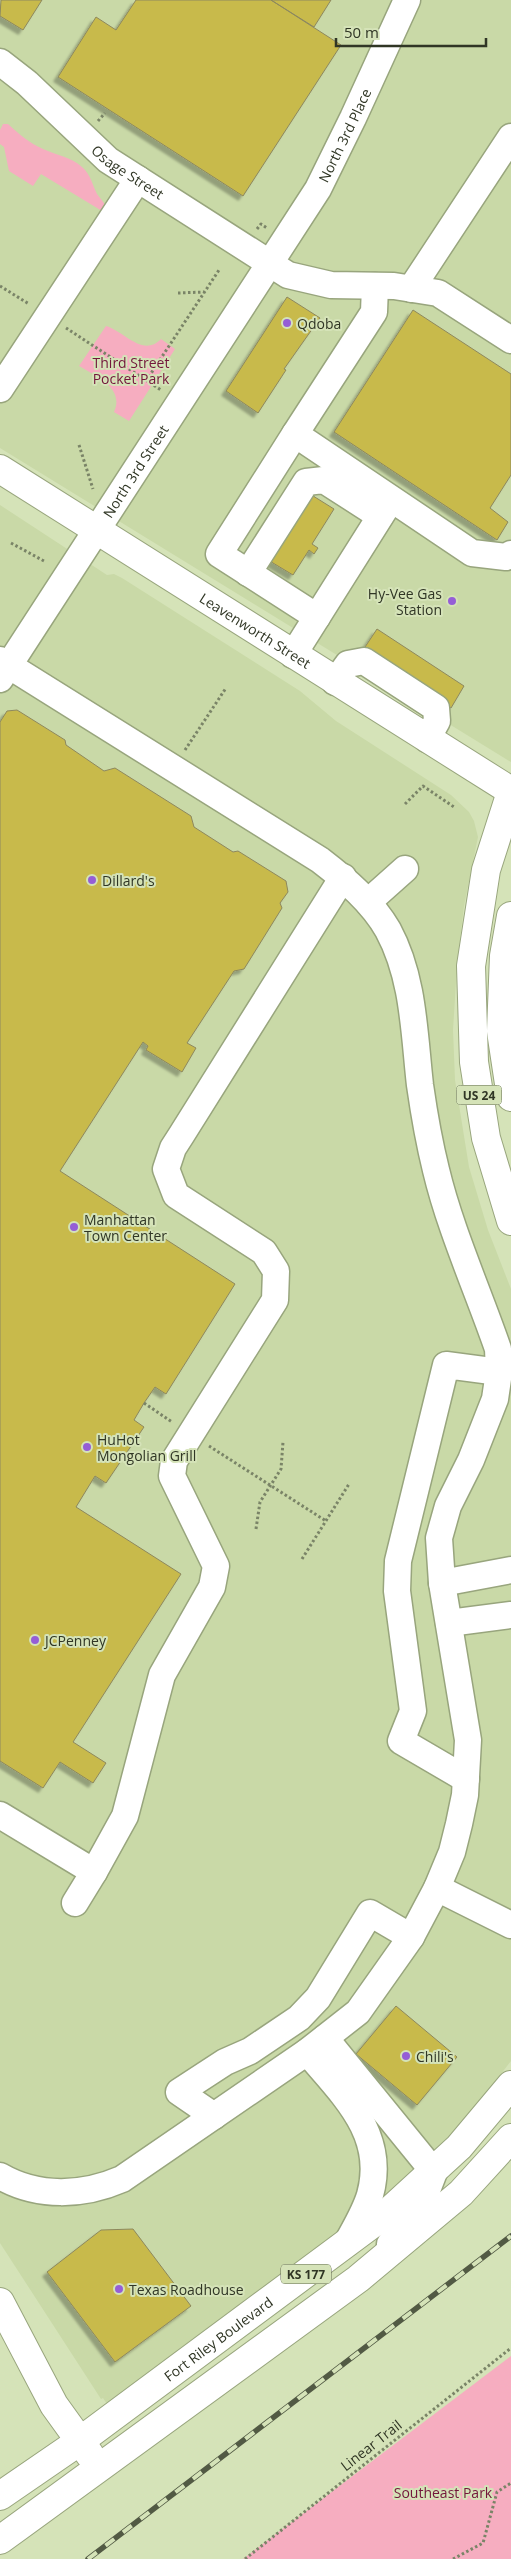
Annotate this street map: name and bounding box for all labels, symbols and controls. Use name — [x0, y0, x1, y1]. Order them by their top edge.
scale bar — [336, 15, 486, 47]
text: 50 m — [344, 22, 379, 42]
street label: North 3rd Place — [313, 85, 375, 185]
street label: Osage Street — [88, 140, 168, 203]
place label: Qdoba — [297, 314, 341, 333]
marker: Qdoba — [281, 317, 293, 329]
park label: Third Street Pocket Park — [93, 353, 170, 388]
street label: North 3rd Street — [98, 421, 172, 521]
place label: Hy-Vee Gas Station — [368, 584, 442, 619]
street label: Leavenworth Street — [196, 588, 315, 672]
marker: Hy-Vee Gas Station — [446, 595, 458, 607]
place label: Dillard's — [102, 871, 155, 890]
marker: Dillard's — [86, 874, 98, 886]
road number: US 24 — [456, 1086, 502, 1104]
place label: Manhattan Town Center — [84, 1210, 167, 1245]
marker: Manhattan Town Center — [68, 1221, 80, 1233]
place label: HuHot Mongolian Grill — [97, 1430, 196, 1465]
marker: HuHot Mongolian Grill — [81, 1441, 93, 1453]
place label: JCPenney — [43, 1631, 107, 1650]
marker: JCPenney — [29, 1634, 41, 1646]
place label: Chili's — [416, 2047, 454, 2066]
marker: Chili's — [400, 2050, 412, 2062]
road number: KS 177 — [281, 2264, 331, 2284]
place label: Texas Roadhouse — [129, 2280, 244, 2299]
marker: Texas Roadhouse — [113, 2283, 125, 2295]
street label: Fort Riley Boulevard — [160, 2292, 276, 2385]
street label: Linear Trail — [336, 2415, 406, 2475]
park label: Southeast Park — [394, 2483, 493, 2502]

